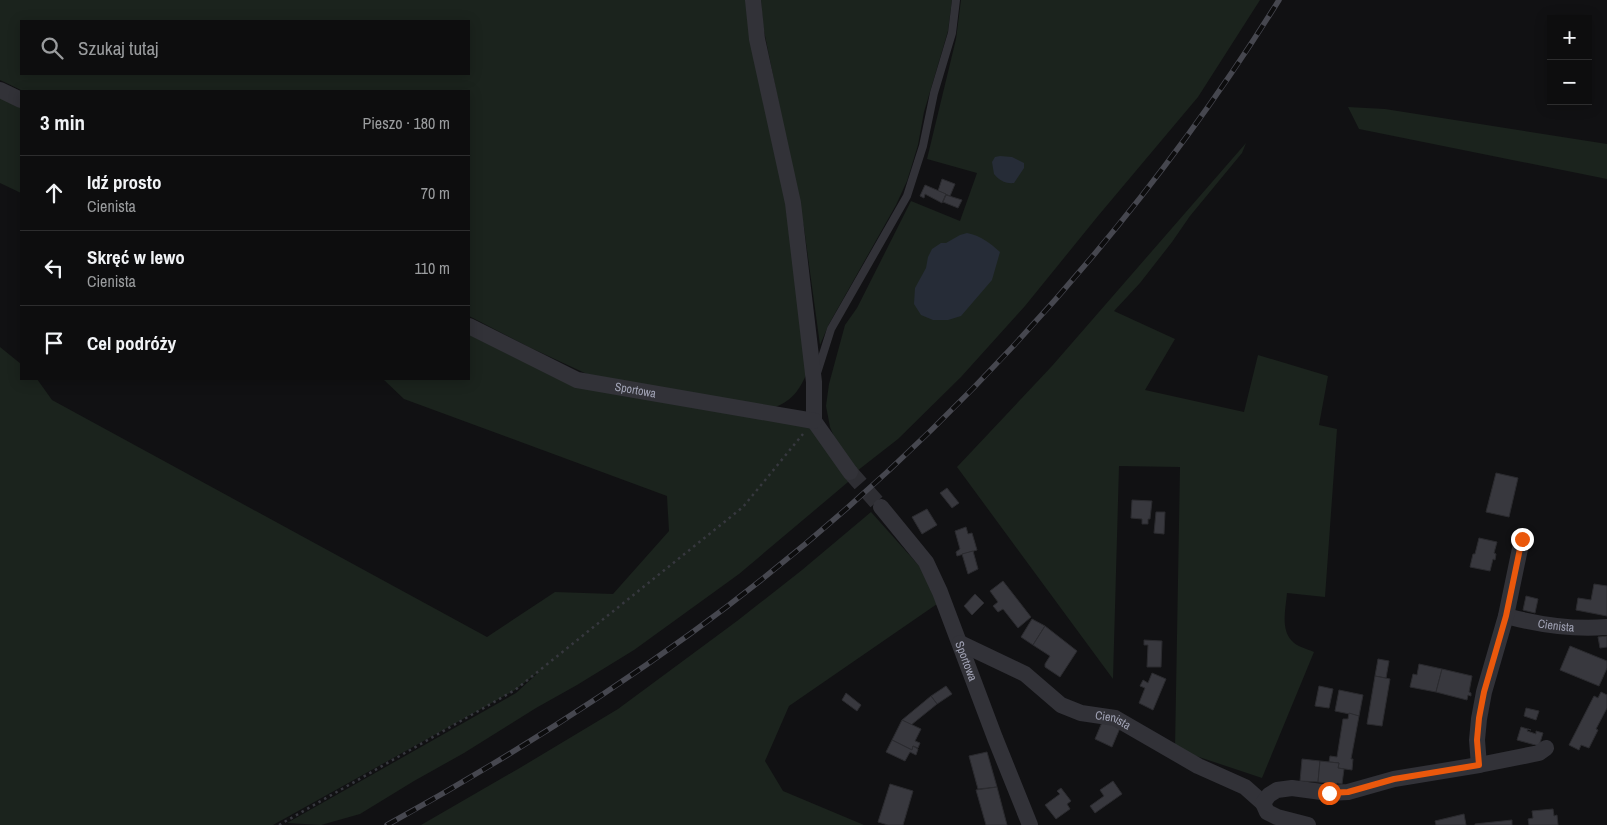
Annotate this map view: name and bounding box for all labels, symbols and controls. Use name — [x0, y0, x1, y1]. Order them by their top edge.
map controls — [1547, 15, 1592, 105]
button: + — [1547, 15, 1592, 60]
search box — [20, 20, 470, 75]
icon: search — [38, 34, 66, 62]
text: Szukaj tutaj — [78, 35, 159, 61]
button: − — [1547, 60, 1592, 105]
text: 3 min — [40, 108, 85, 137]
text: Pieszo · 180 m — [362, 112, 450, 134]
text: Idź prosto — [87, 169, 161, 195]
icon: ahead — [40, 179, 68, 207]
text: 70 m — [421, 182, 450, 204]
text: Cienista — [87, 195, 136, 217]
text: Skręć w lewo — [87, 244, 185, 270]
icon: left — [40, 254, 68, 282]
text: 110 m — [414, 257, 450, 279]
text: Cienista — [87, 270, 136, 292]
icon: arrive — [40, 329, 68, 357]
text: Cel podróży — [87, 330, 176, 356]
street label: Sportowa — [613, 379, 658, 402]
route end — [1511, 528, 1534, 551]
street label: Cienista — [1537, 615, 1575, 636]
street label: Sportowa — [951, 639, 981, 684]
street label: Cienista — [1094, 707, 1134, 734]
route start — [1318, 782, 1341, 805]

